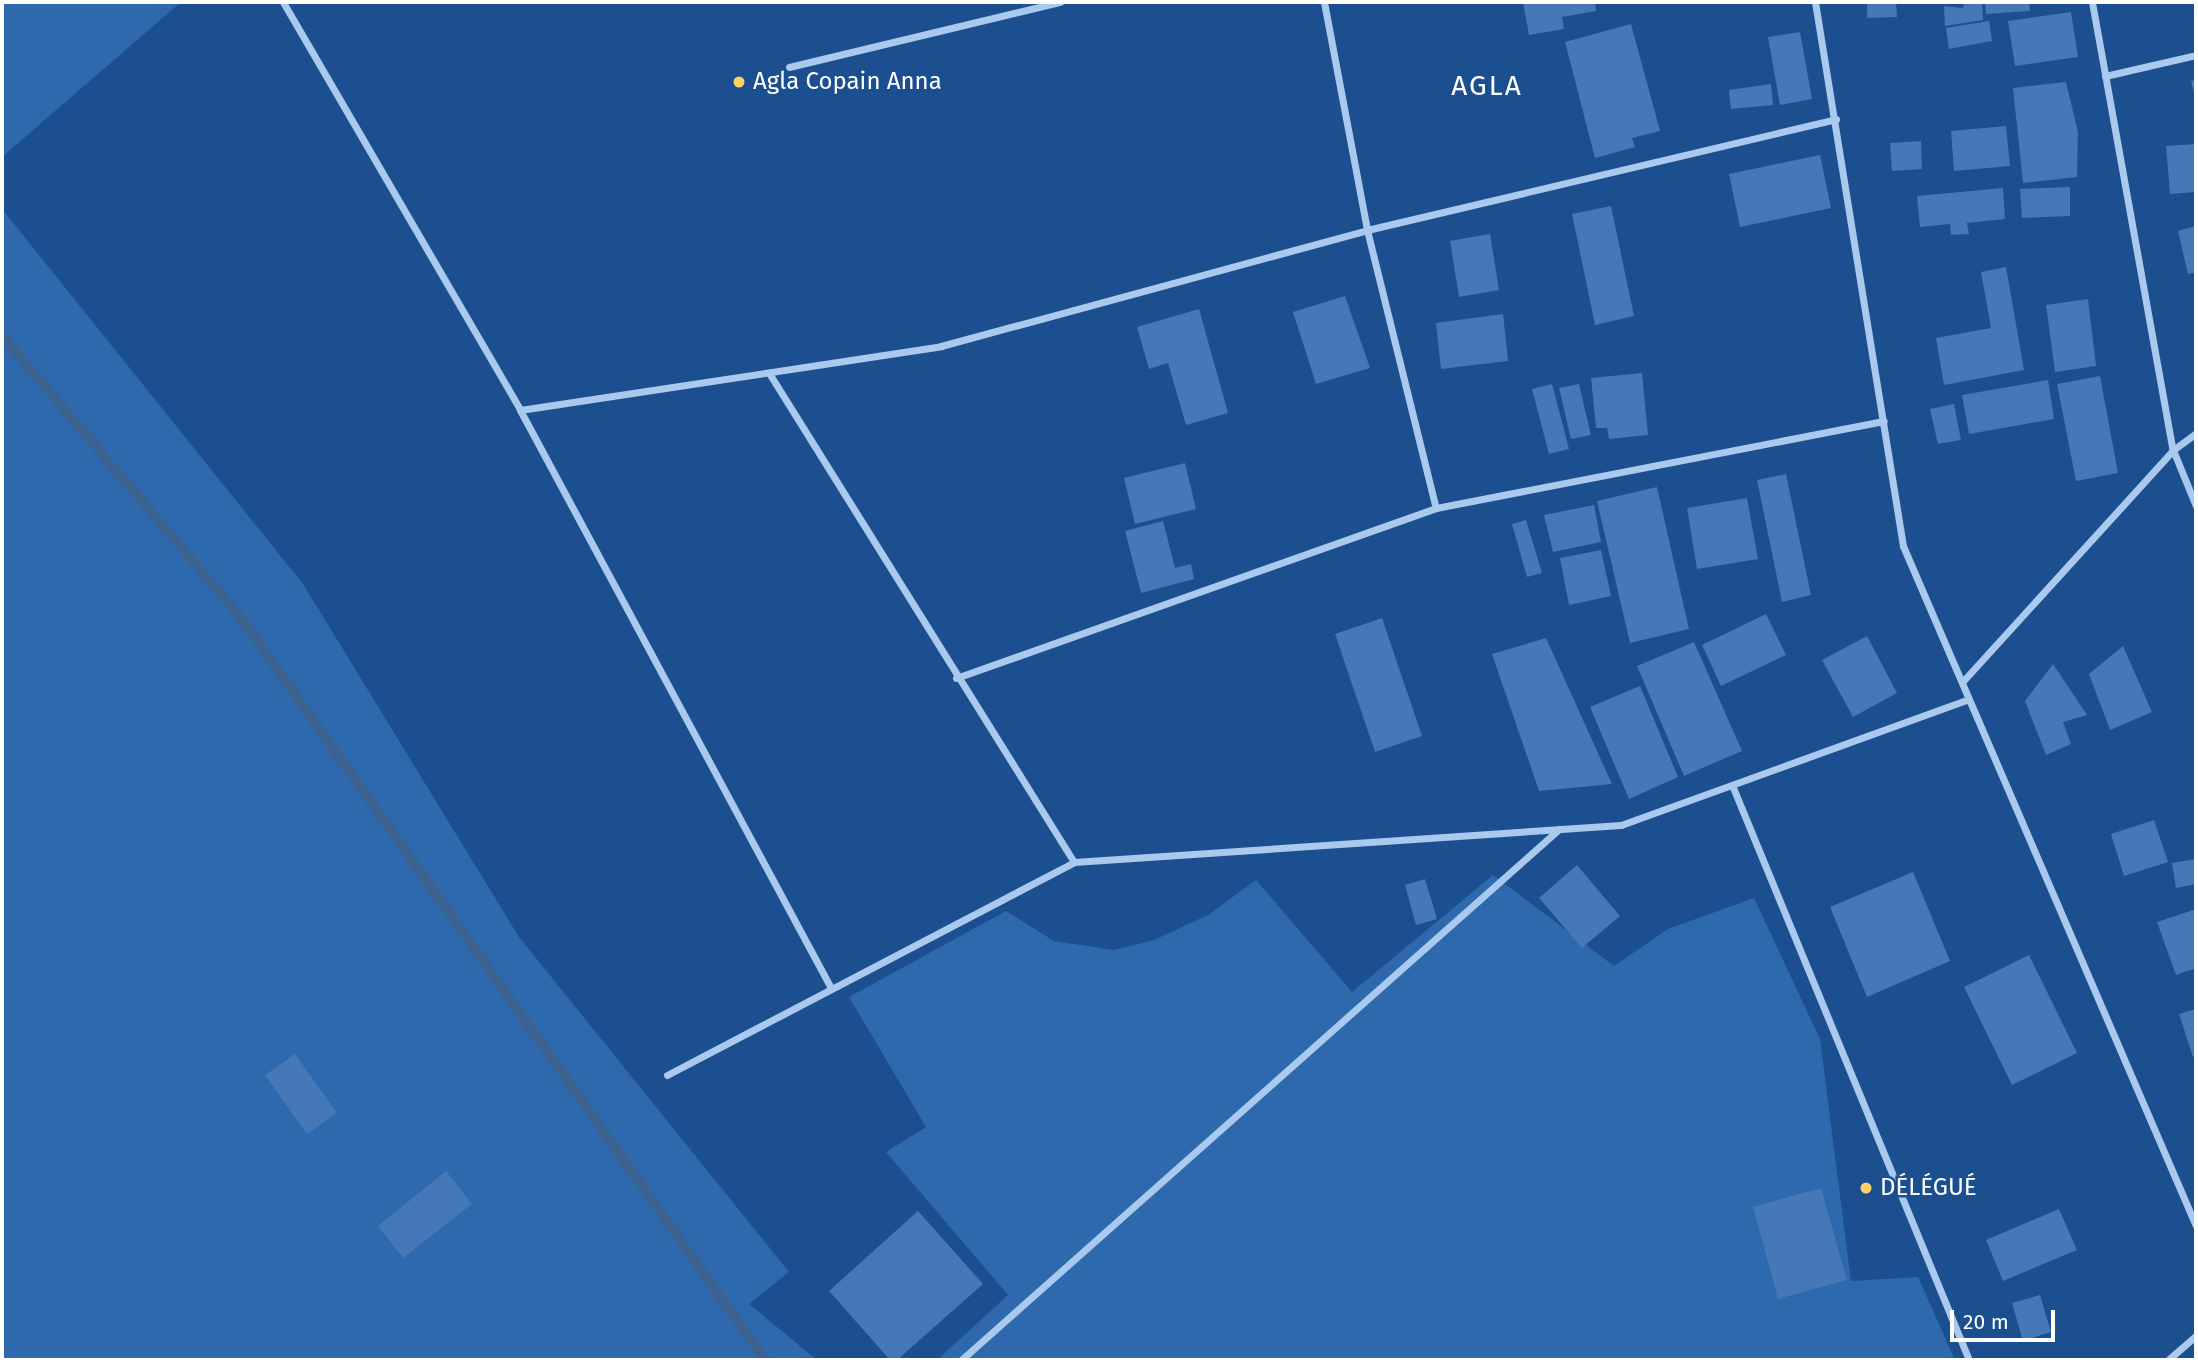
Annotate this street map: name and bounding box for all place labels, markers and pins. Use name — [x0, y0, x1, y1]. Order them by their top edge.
place label: Agla Copain Anna — [753, 68, 942, 96]
marker: Agla Copain Anna — [731, 74, 747, 90]
place label: DÉLÉGUÉ — [1880, 1174, 1977, 1202]
marker: DÉLÉGUÉ — [1858, 1180, 1874, 1196]

